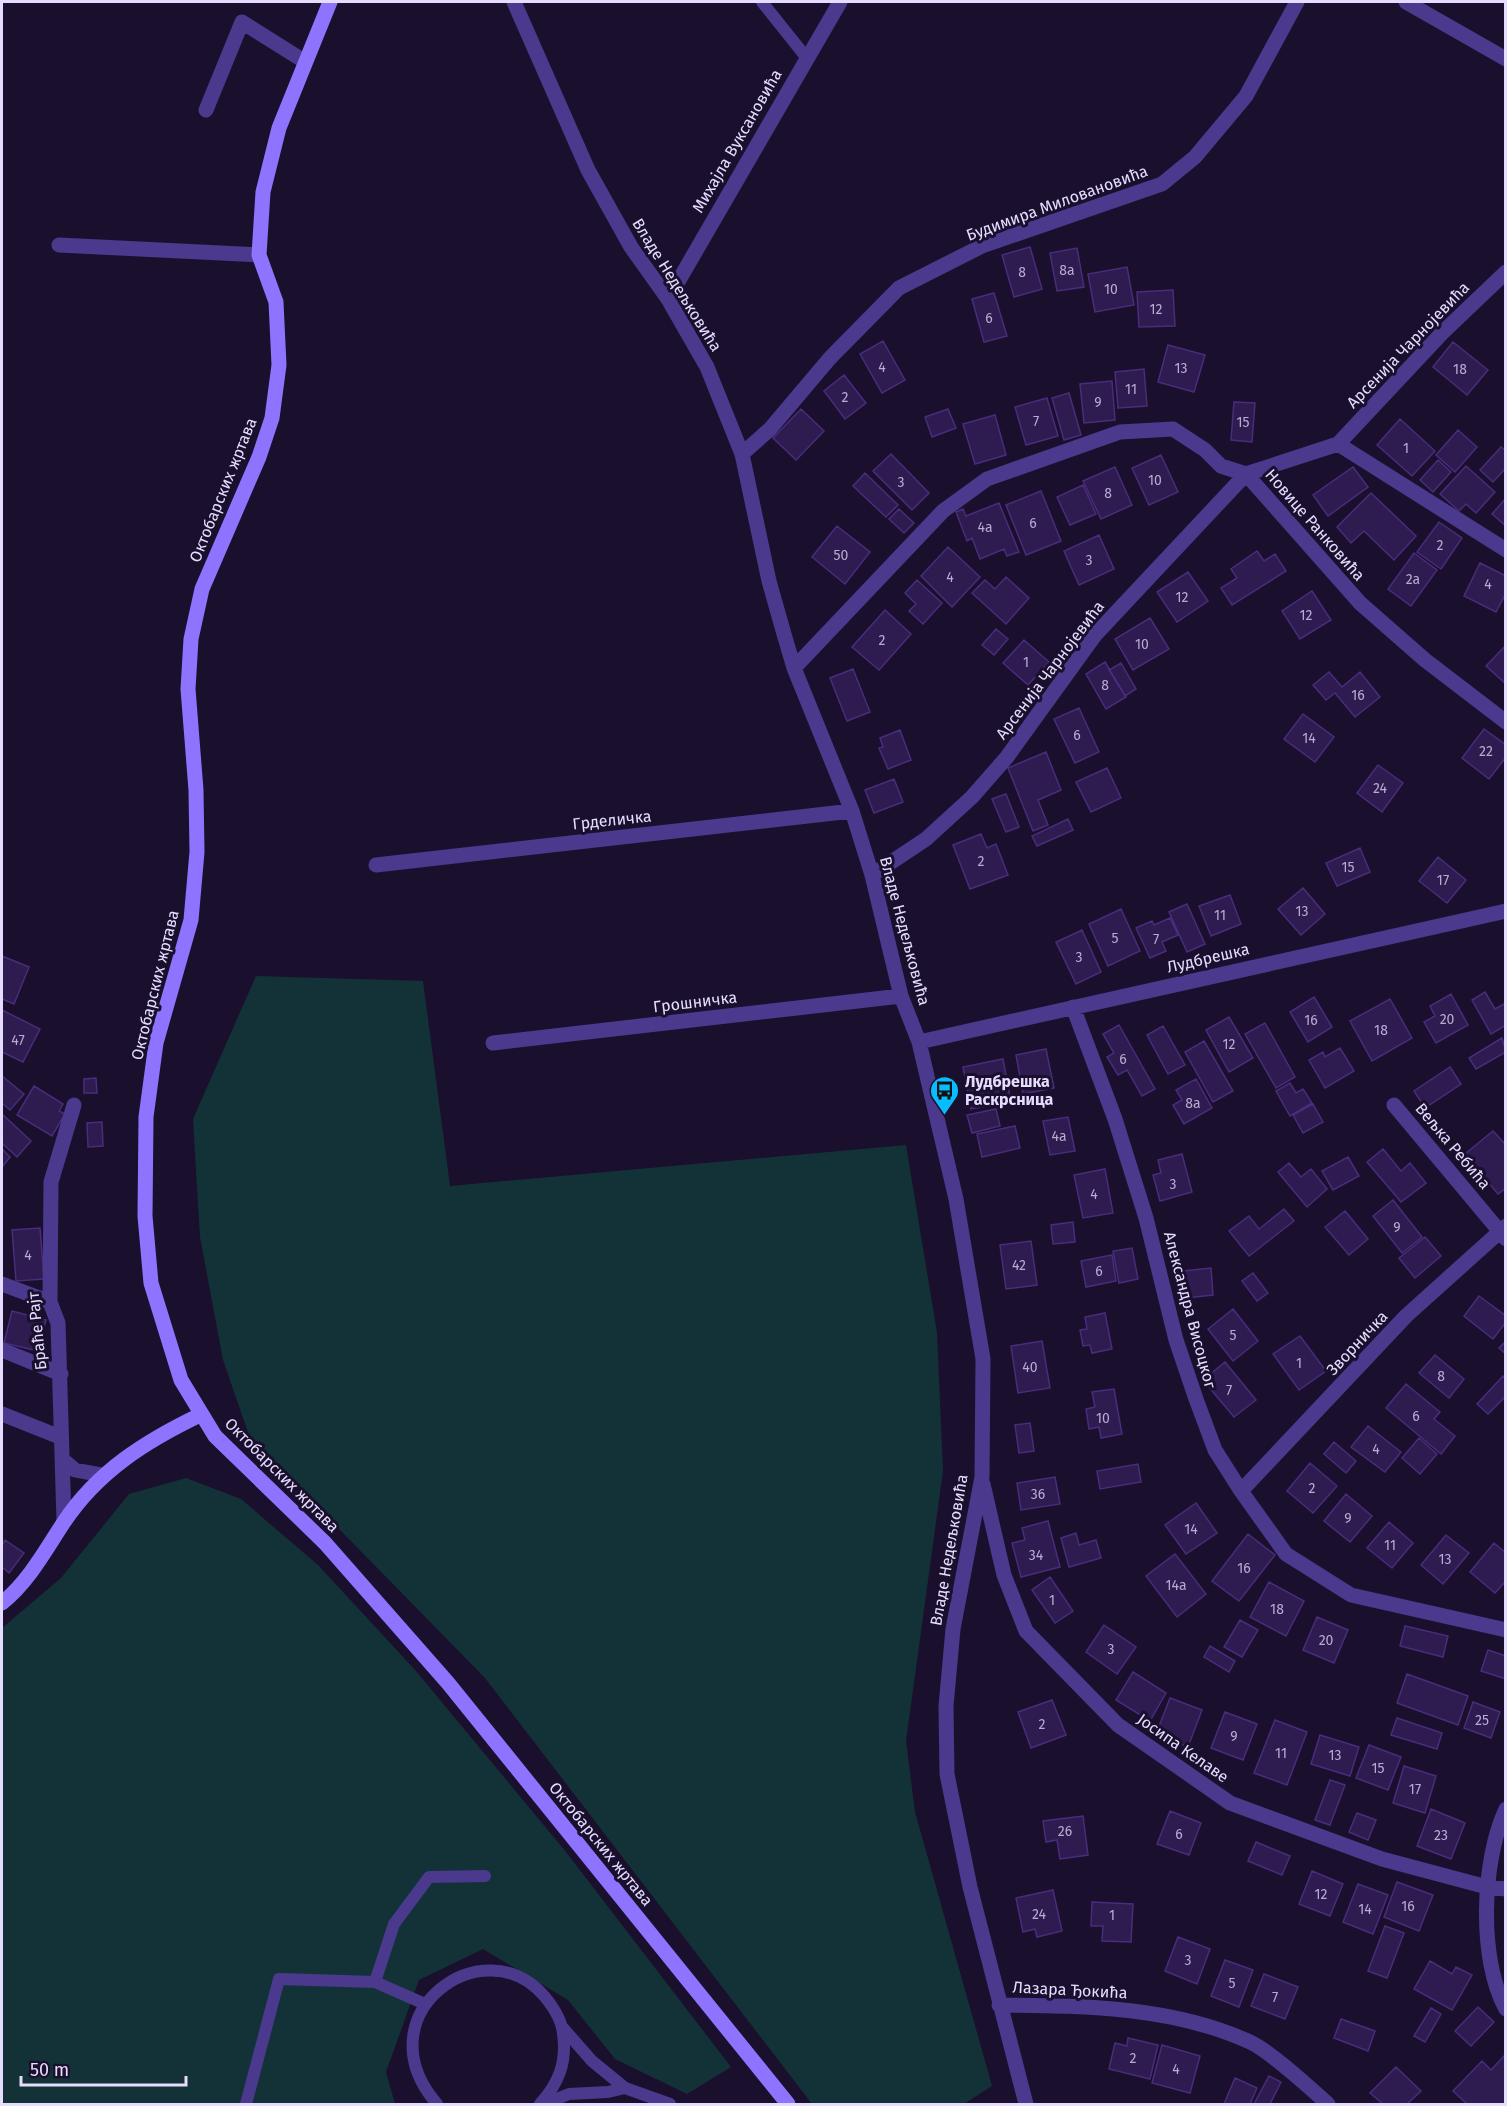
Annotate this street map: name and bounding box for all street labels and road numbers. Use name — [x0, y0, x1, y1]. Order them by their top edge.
street label: Михајла Вуксановића — [688, 66, 786, 216]
street label: Будимира Миловановића — [964, 161, 1150, 245]
street label: Владе Недељковића — [628, 215, 726, 355]
street label: Арсенија Чарнојевића — [1343, 278, 1473, 412]
street label: Октобарских жртава — [185, 415, 261, 565]
street label: Новице Ранковића — [1261, 465, 1369, 585]
street label: Арсенија Чарнојевића — [992, 597, 1108, 743]
street label: Грделичка — [572, 806, 652, 834]
street label: Владе Недељковића — [876, 854, 934, 1008]
street label: Октобарских жртава — [127, 908, 183, 1062]
street label: Лудбрешка — [1165, 939, 1251, 977]
street label: Грошничка — [652, 987, 738, 1017]
street label: Вељка Ребића — [1411, 1099, 1495, 1193]
street label: Александра Висоцког — [1160, 1229, 1220, 1391]
street label: Браће Рајт — [23, 1290, 51, 1371]
street label: Зворничка — [1322, 1307, 1392, 1379]
street label: Октобарских жртава — [221, 1414, 343, 1536]
street label: Владе Недељковића — [926, 1473, 972, 1627]
street label: Јосипа Келаве — [1134, 1709, 1232, 1787]
street label: Октобарских жртава — [545, 1778, 657, 1910]
street label: Лазара Ђокића — [1012, 1978, 1128, 2002]

